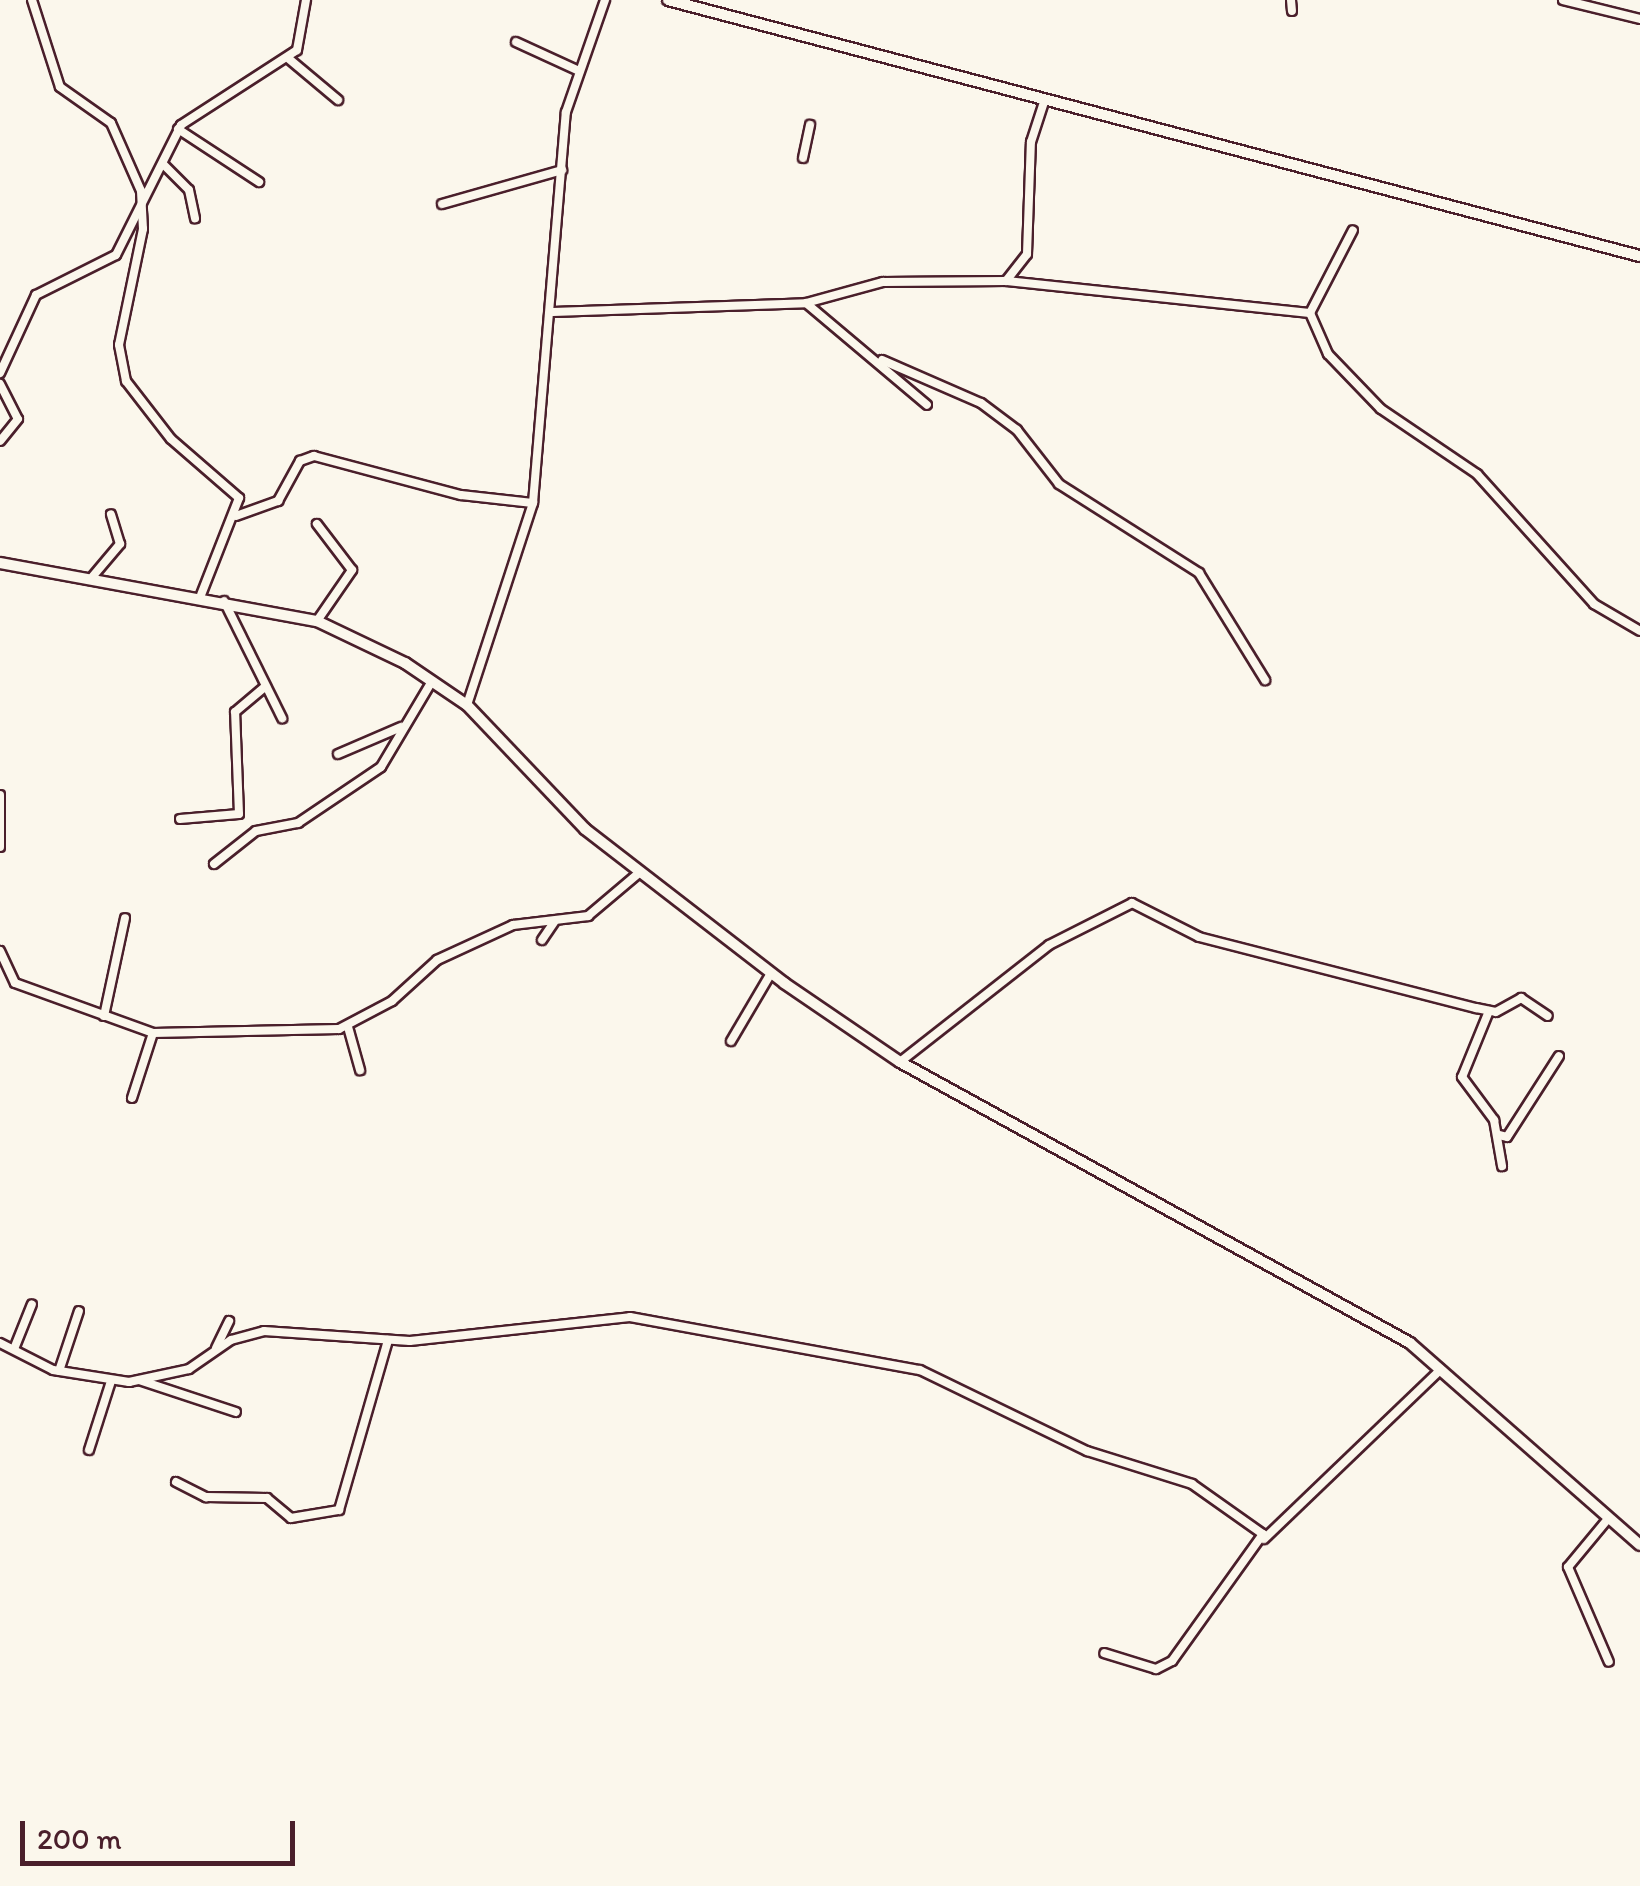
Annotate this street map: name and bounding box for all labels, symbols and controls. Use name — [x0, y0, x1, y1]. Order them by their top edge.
scale bar — [25, 1801, 300, 1863]
text: 200 m — [37, 1820, 122, 1857]

